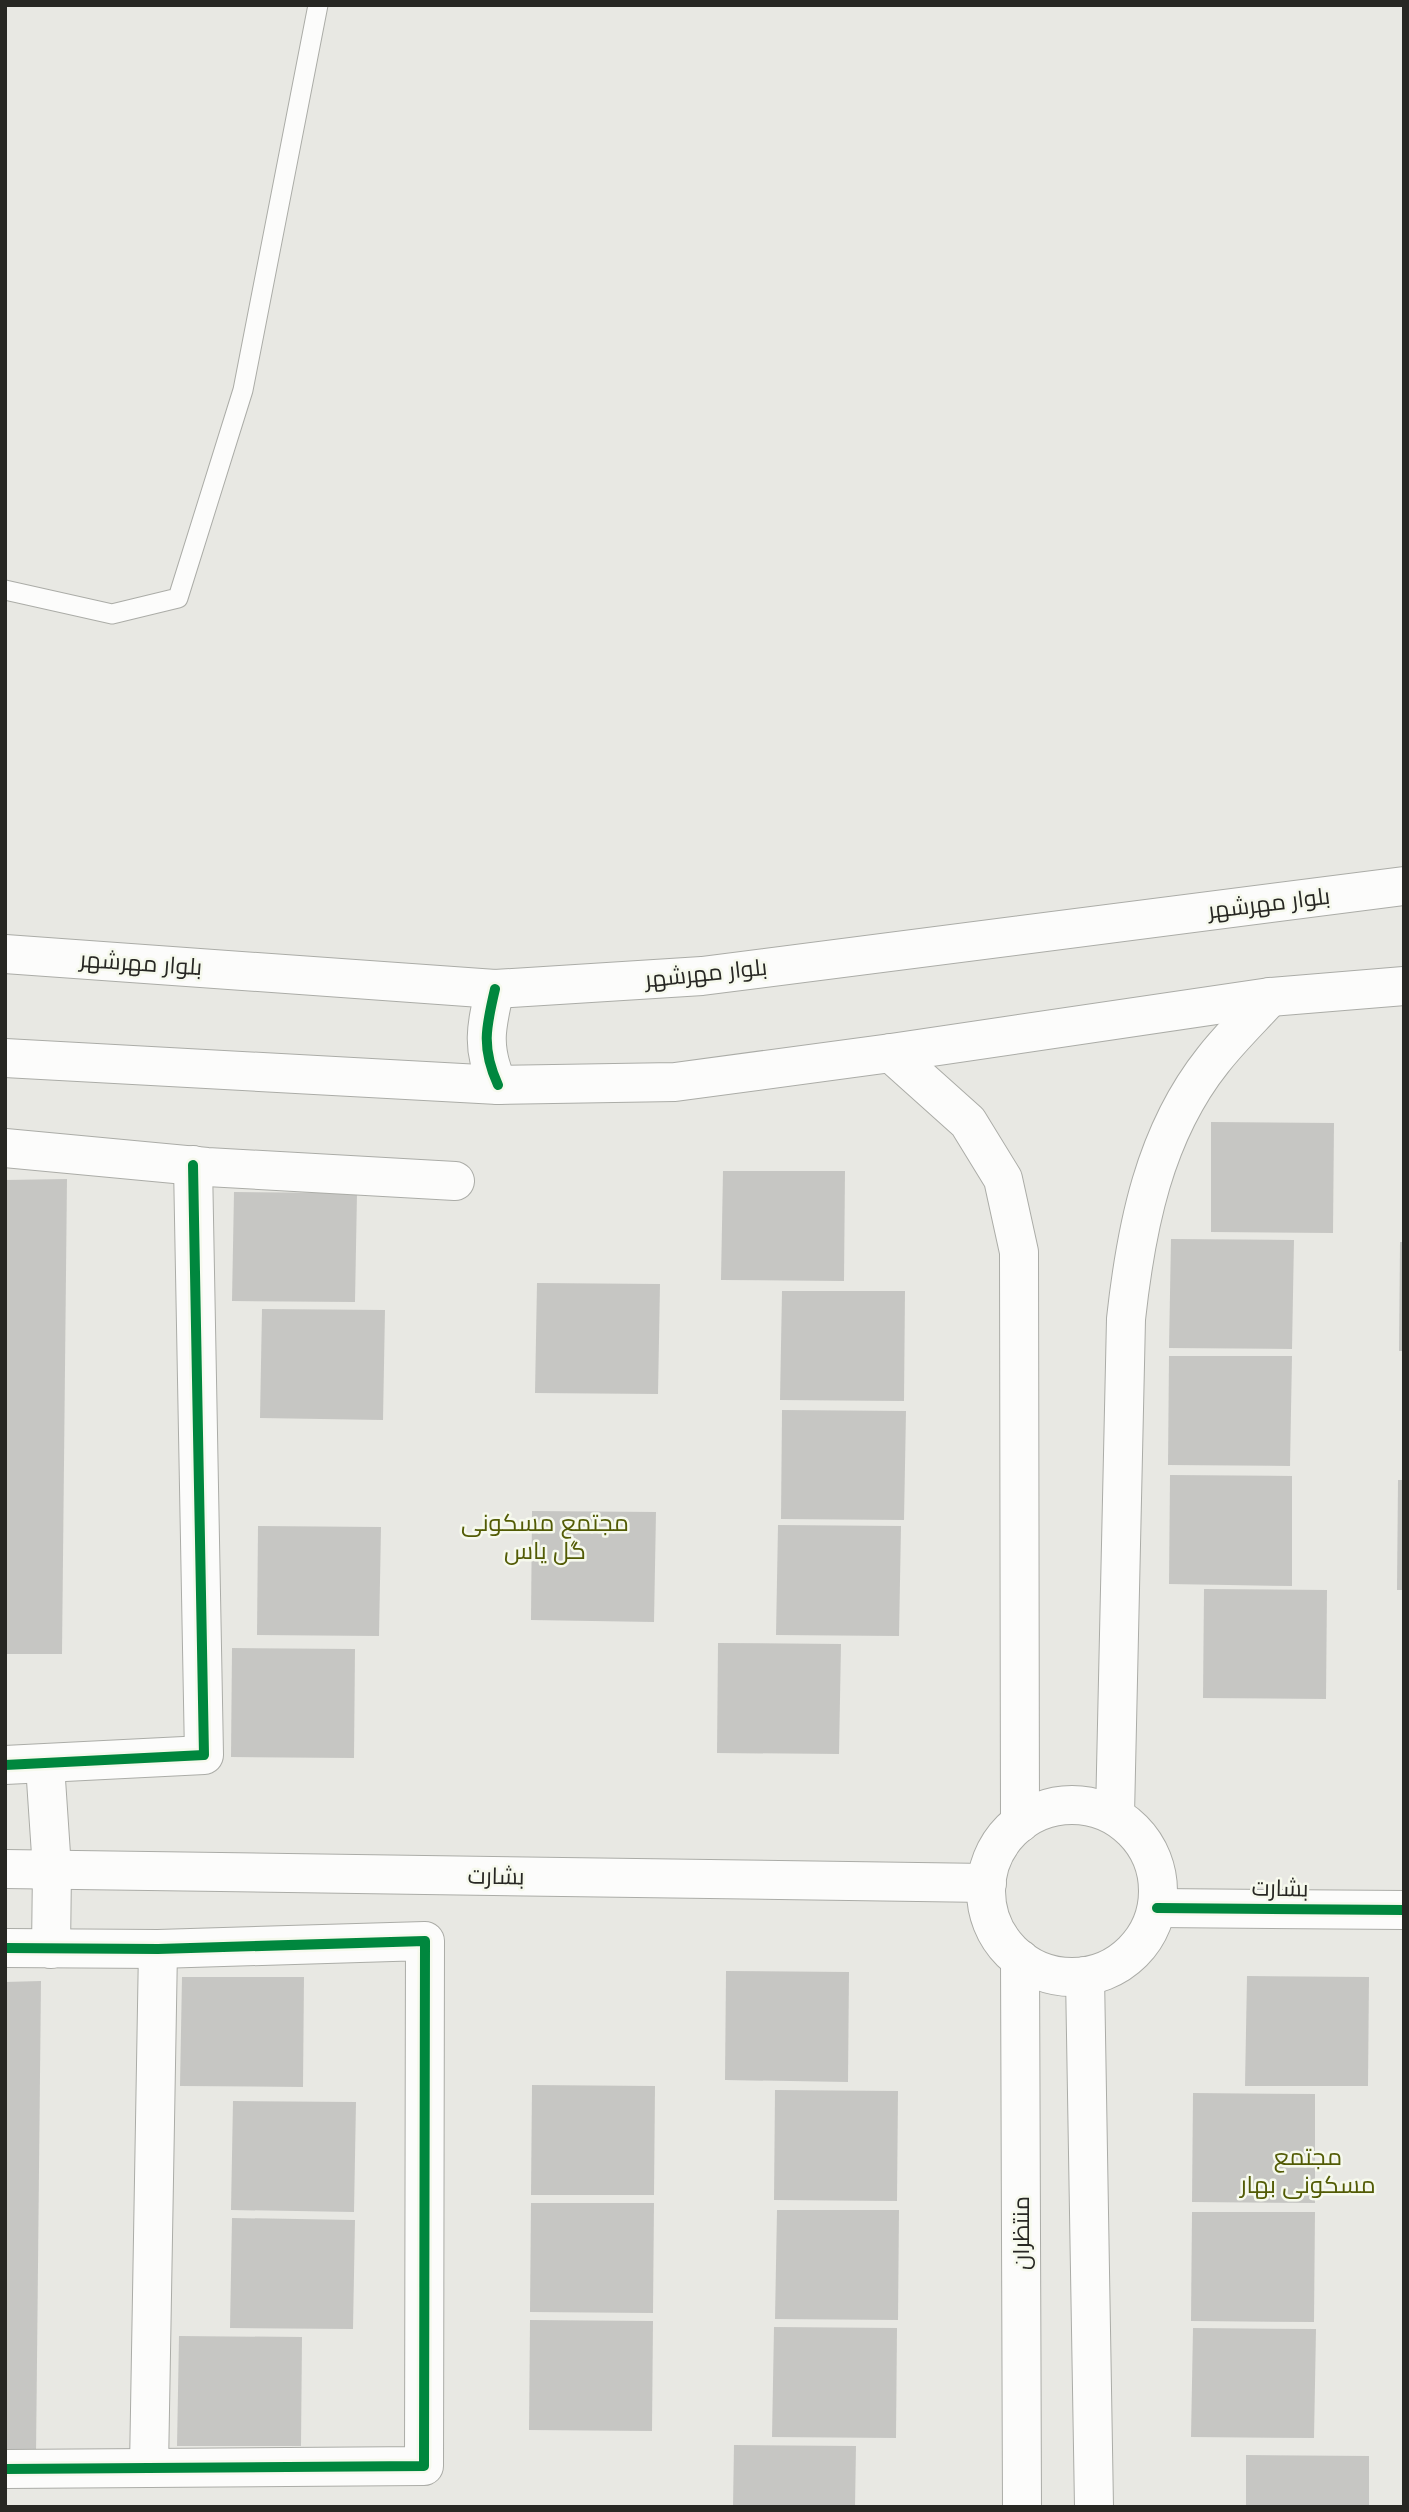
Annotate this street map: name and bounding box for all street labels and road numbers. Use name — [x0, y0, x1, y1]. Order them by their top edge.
street label: بلوار مهرشهر — [1204, 881, 1332, 925]
street label: بلوار مهرشهر — [77, 944, 203, 981]
street label: بلوار مهرشهر — [641, 952, 769, 994]
street label: بشارت — [467, 1861, 525, 1890]
street label: بشارت — [1251, 1873, 1309, 1902]
street label: منتظران — [1006, 2196, 1035, 2270]

